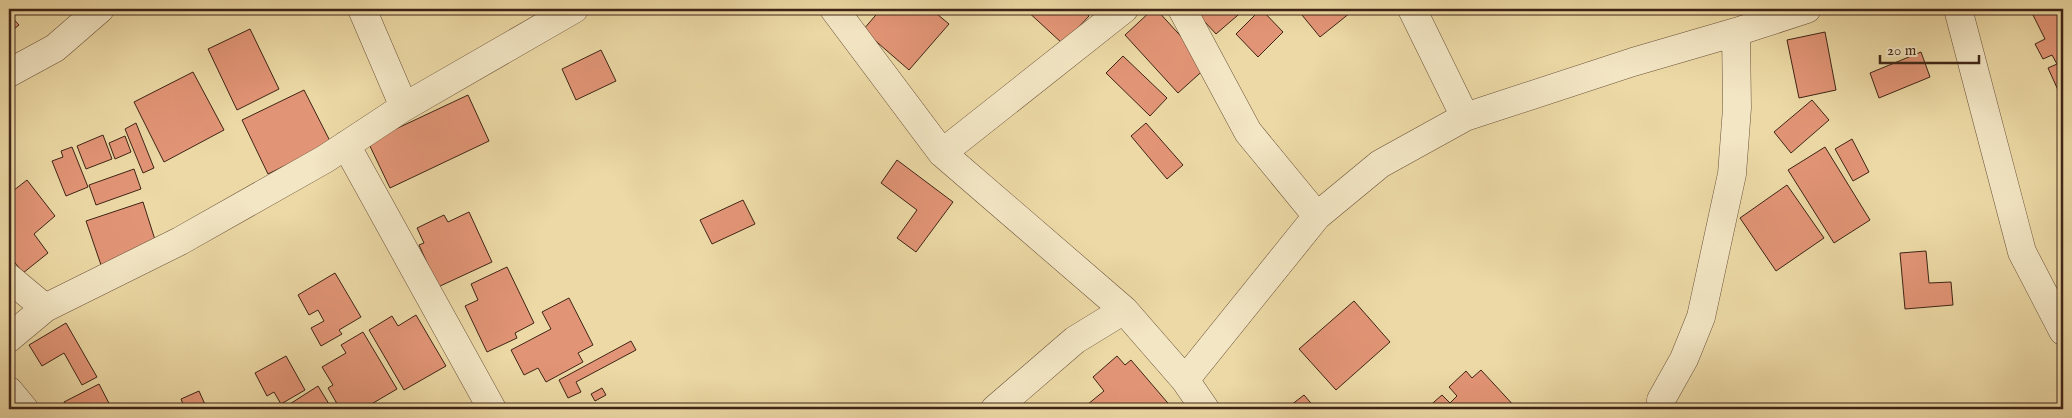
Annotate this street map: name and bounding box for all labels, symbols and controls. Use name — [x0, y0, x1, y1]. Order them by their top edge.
scale bar — [1880, 32, 1978, 64]
text: 20 m — [1887, 41, 1917, 60]

